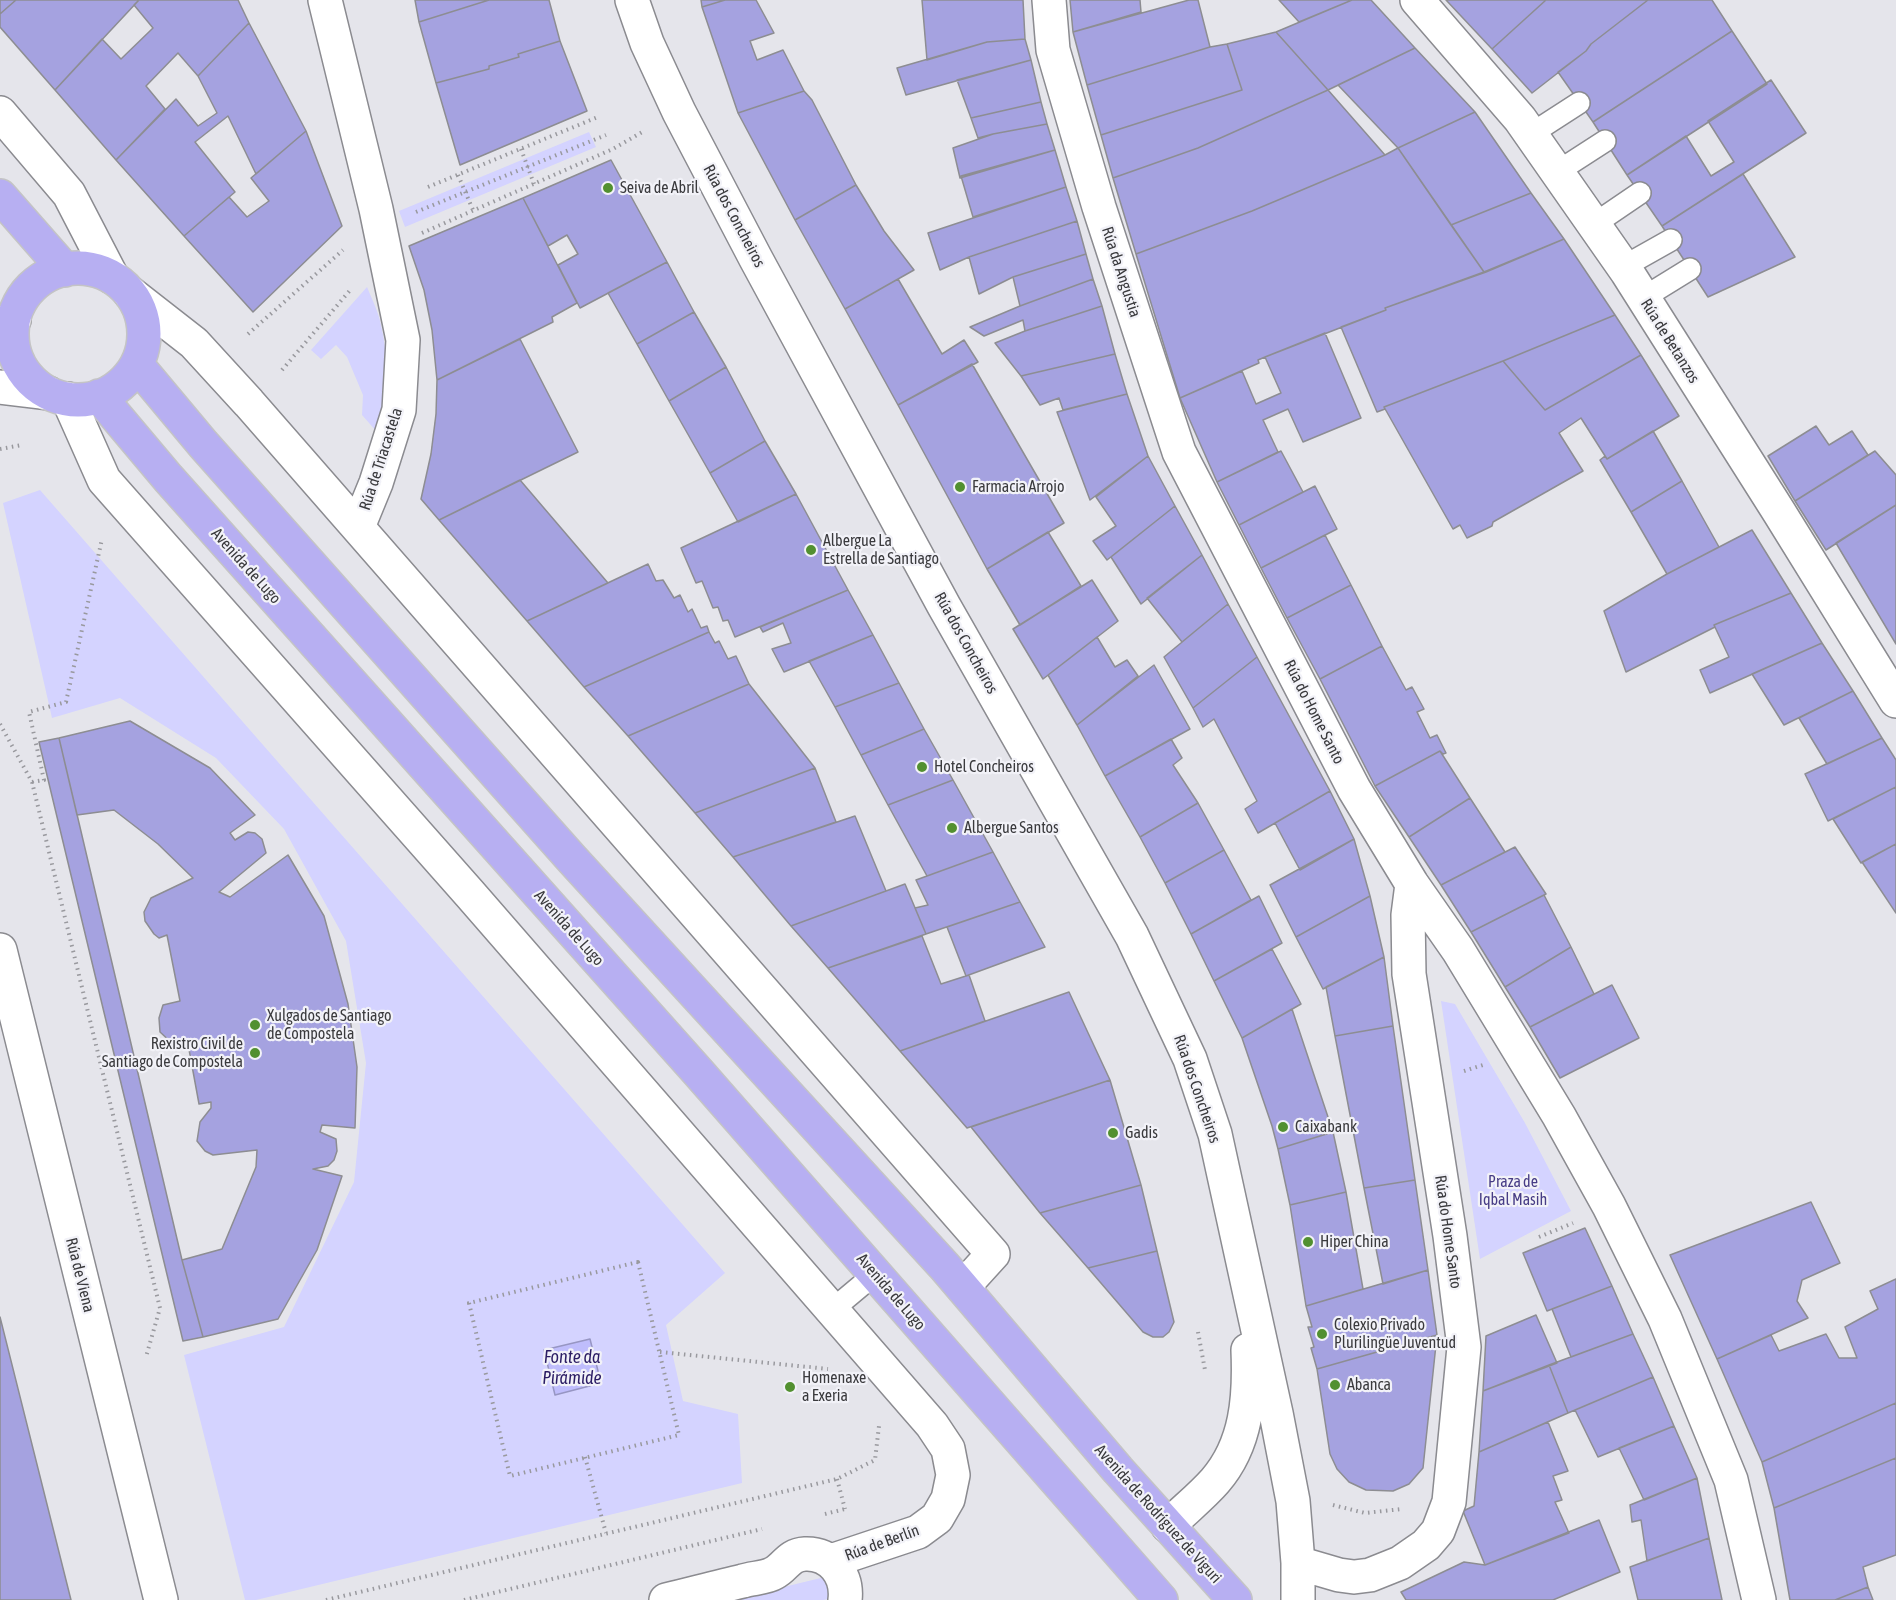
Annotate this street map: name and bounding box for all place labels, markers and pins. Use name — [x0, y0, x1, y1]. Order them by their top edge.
place label: Seiva de Abril — [620, 178, 699, 198]
marker: Seiva de Abril — [601, 181, 615, 195]
place label: Farmacia Arrojo — [972, 477, 1064, 497]
marker: Farmacia Arrojo — [953, 480, 967, 494]
place label: Albergue La Estrella de Santiago — [823, 531, 939, 569]
marker: Albergue La Estrella de Santiago — [804, 543, 818, 557]
place label: Hotel Concheiros — [934, 757, 1034, 777]
marker: Hotel Concheiros — [915, 760, 929, 774]
place label: Albergue Santos — [964, 818, 1059, 838]
marker: Albergue Santos — [945, 821, 959, 835]
place label: Xulgados de Santiago de Compostela — [267, 1006, 392, 1044]
marker: Xulgados de Santiago de Compostela — [248, 1018, 262, 1032]
place label: Rexistro Civil de Santiago de Compostela — [102, 1034, 243, 1072]
marker: Rexistro Civil de Santiago de Compostela — [248, 1046, 262, 1060]
place label: Caixabank — [1295, 1117, 1357, 1137]
marker: Caixabank — [1276, 1120, 1290, 1134]
place label: Gadis — [1125, 1123, 1158, 1143]
marker: Gadis — [1106, 1126, 1120, 1140]
place label: Hiper China — [1320, 1232, 1389, 1252]
marker: Hiper China — [1301, 1235, 1315, 1249]
place label: Colexio Privado Plurilingüe Juventud — [1334, 1315, 1456, 1353]
marker: Colexio Privado Plurilingüe Juventud — [1315, 1327, 1329, 1341]
place label: Homenaxe a Exeria — [802, 1368, 866, 1406]
place label: Abanca — [1347, 1375, 1391, 1395]
marker: Abanca — [1328, 1378, 1342, 1392]
marker: Homenaxe a Exeria — [783, 1380, 797, 1394]

